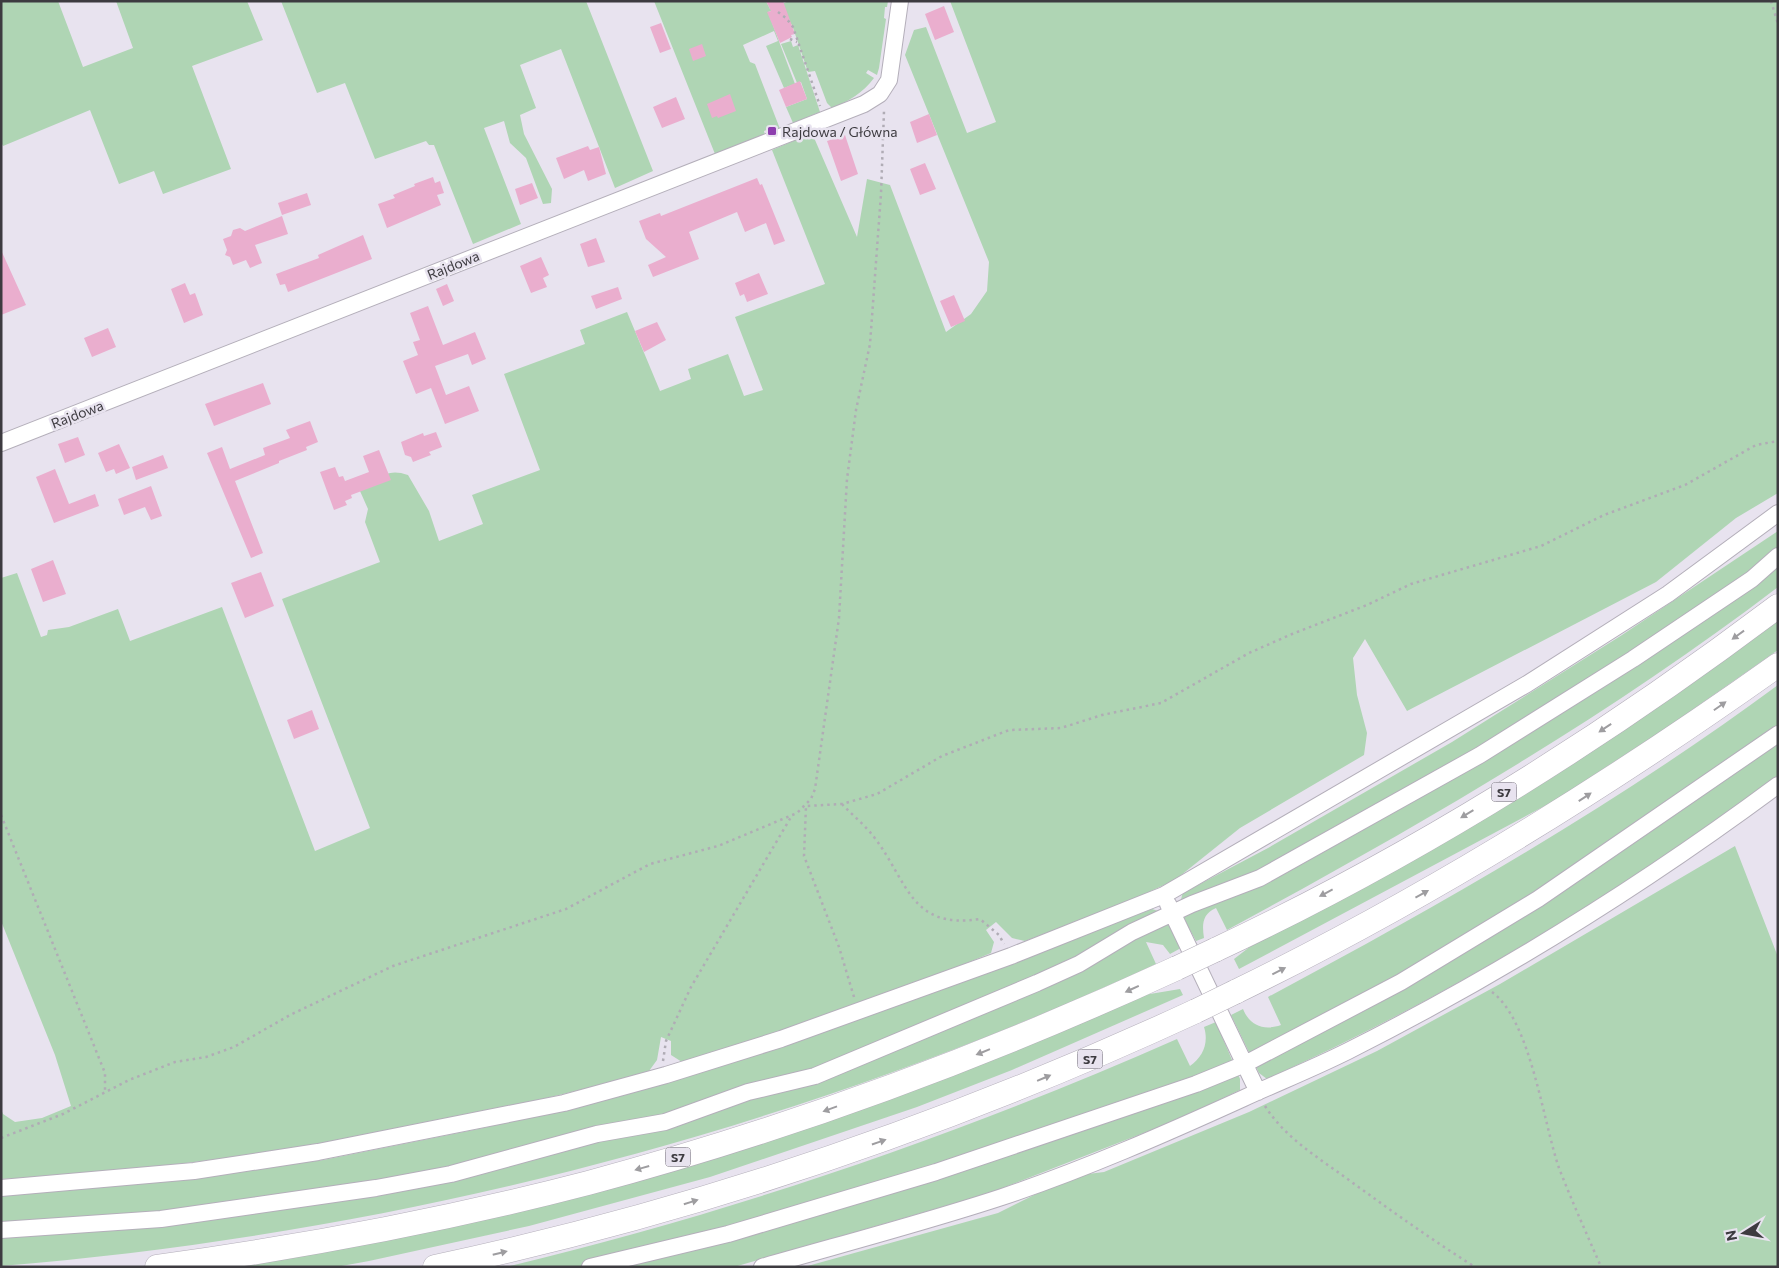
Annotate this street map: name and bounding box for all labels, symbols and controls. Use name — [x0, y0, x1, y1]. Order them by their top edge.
place label: Rajdowa / Główna — [782, 123, 898, 140]
marker: Rajdowa / Główna — [766, 125, 778, 137]
street label: Rajdowa — [424, 247, 482, 283]
street label: Rajdowa — [48, 396, 106, 432]
one-way arrow — [1732, 630, 1745, 640]
one-way arrow — [1713, 701, 1726, 711]
one-way arrow — [1598, 723, 1612, 733]
road number: S7 — [1492, 782, 1516, 802]
one-way arrow — [1578, 792, 1591, 802]
one-way arrow — [1460, 810, 1475, 818]
one-way arrow — [1318, 889, 1333, 897]
one-way arrow — [1415, 890, 1429, 899]
one-way arrow — [1271, 967, 1286, 975]
one-way arrow — [1125, 985, 1139, 993]
one-way arrow — [976, 1049, 990, 1057]
road number: S7 — [1078, 1050, 1102, 1068]
one-way arrow — [1037, 1074, 1052, 1081]
one-way arrow — [823, 1106, 838, 1113]
one-way arrow — [871, 1138, 886, 1145]
road number: S7 — [666, 1148, 690, 1166]
one-way arrow — [634, 1164, 649, 1172]
one-way arrow — [683, 1198, 698, 1206]
north arrow — [1719, 1208, 1769, 1258]
text: N — [1721, 1229, 1740, 1242]
one-way arrow — [492, 1248, 507, 1256]

